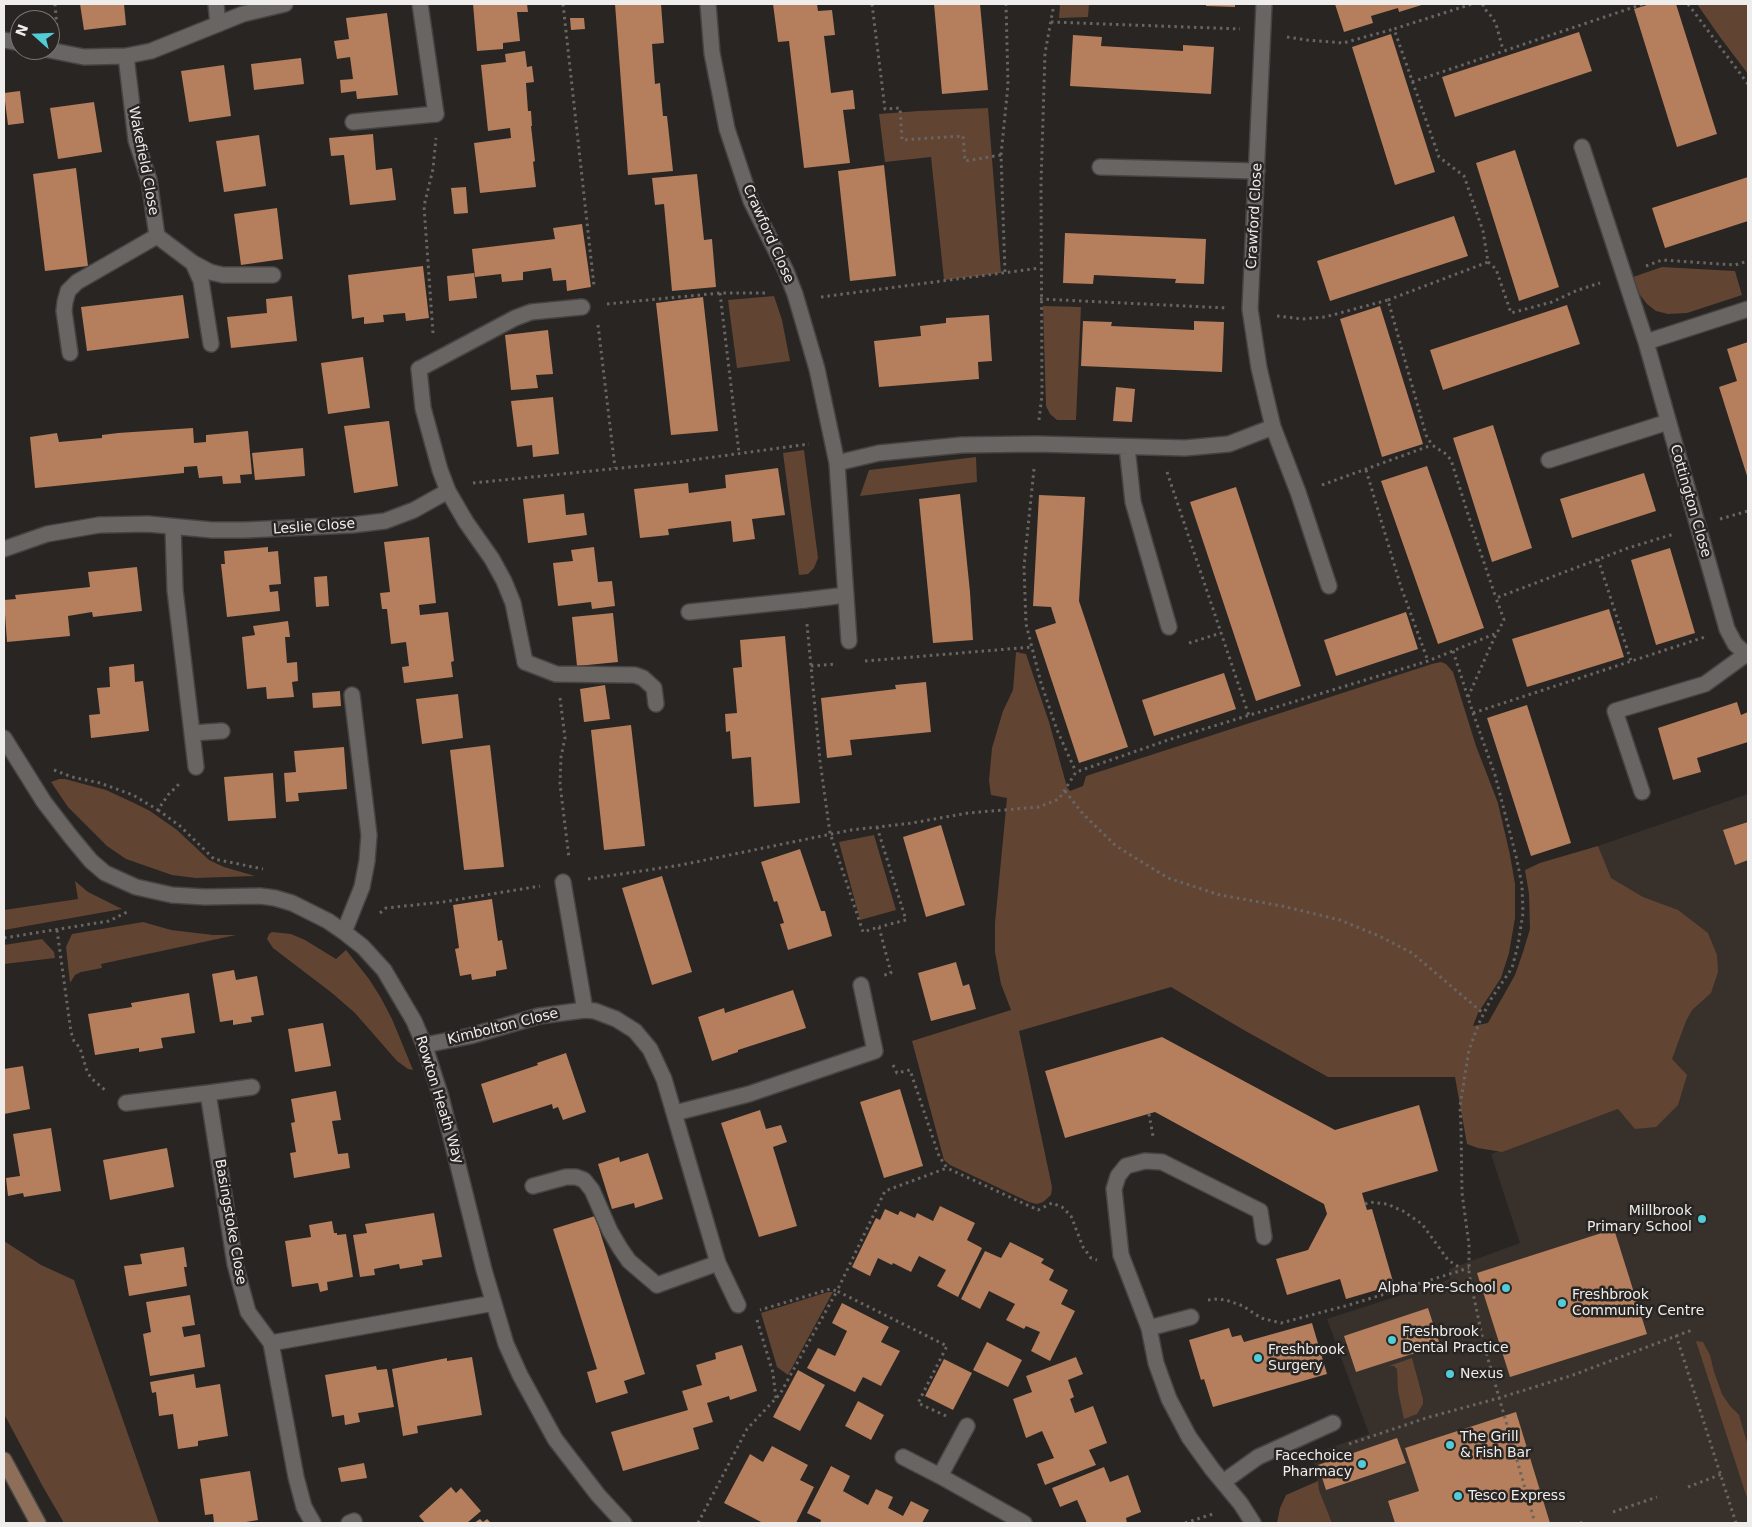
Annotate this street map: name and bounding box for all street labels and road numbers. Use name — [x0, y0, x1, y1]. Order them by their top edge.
street label: Wakefield Close — [124, 105, 162, 217]
street label: Crawford Close — [1244, 163, 1266, 269]
street label: Crawford Close — [739, 182, 797, 286]
street label: Cottington Close — [1666, 443, 1714, 559]
street label: Leslie Close — [272, 516, 356, 538]
street label: Kimbolton Close — [446, 1005, 560, 1049]
street label: Rowton Heath Way — [412, 1034, 466, 1166]
street label: Basingstoke Close — [211, 1158, 249, 1286]

